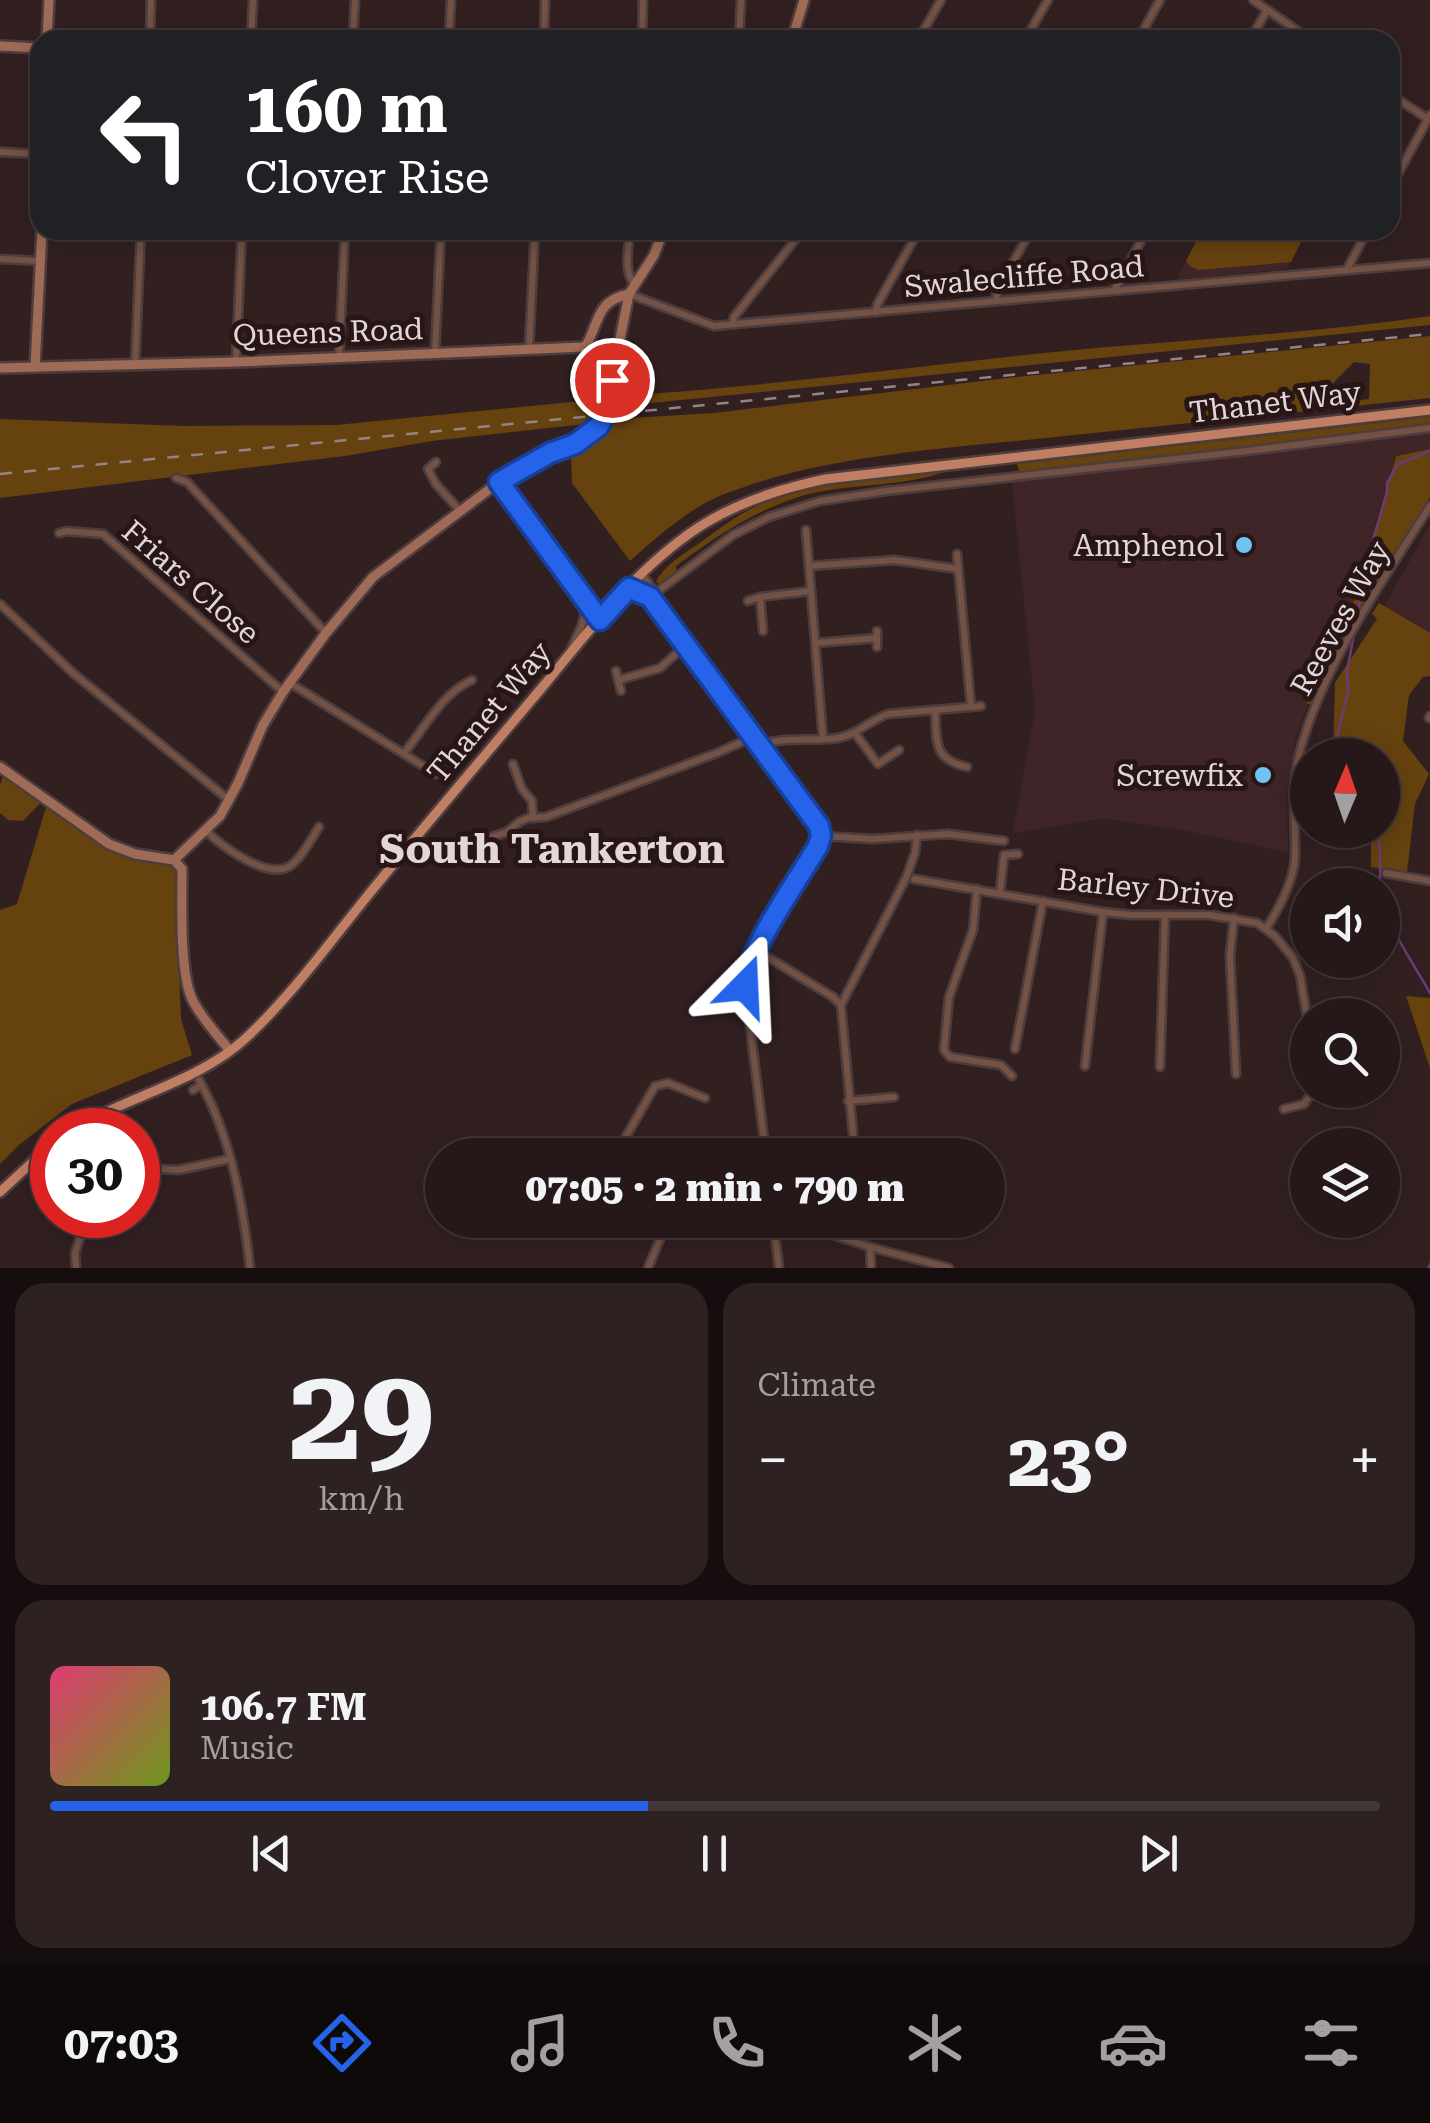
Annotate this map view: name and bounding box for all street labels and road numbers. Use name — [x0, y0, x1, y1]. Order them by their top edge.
street label: Swalecliffe Road — [903, 248, 1145, 304]
street label: Queens Road — [232, 311, 424, 353]
street label: Thanet Way — [1187, 374, 1363, 430]
street label: Friars Close — [115, 513, 267, 651]
street label: Reeves Way — [1283, 535, 1397, 701]
street label: Thanet Way — [420, 634, 558, 789]
street label: Barley Drive — [1056, 861, 1236, 915]

